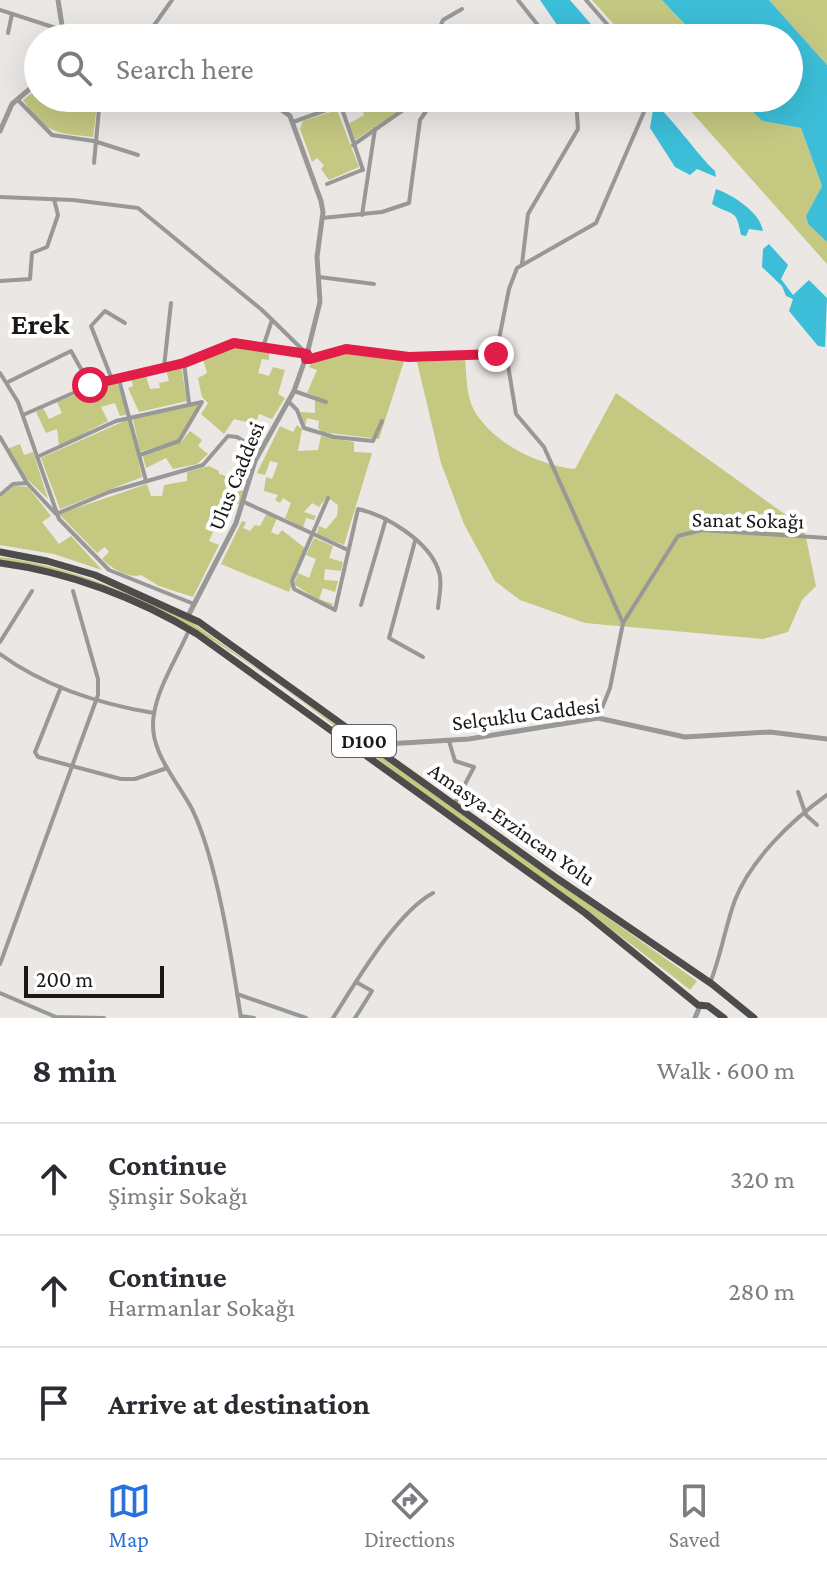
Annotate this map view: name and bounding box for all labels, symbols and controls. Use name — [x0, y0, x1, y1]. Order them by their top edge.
search box — [24, 24, 803, 112]
icon: search — [52, 46, 96, 90]
text: Search here — [116, 52, 254, 85]
district label: Erek — [11, 307, 70, 340]
route end — [478, 336, 514, 372]
route start — [72, 367, 108, 403]
street label: Ulus Caddesi — [203, 418, 269, 534]
street label: Sanat Sokağı — [692, 507, 804, 533]
street label: Selçuklu Caddesi — [451, 692, 602, 735]
road number: D100 — [332, 725, 396, 757]
street label: Amasya-Erzincan Yolu — [424, 757, 600, 891]
scale bar — [24, 962, 164, 998]
text: 200 m — [36, 967, 93, 992]
text: 8 min — [32, 1052, 117, 1089]
text: Walk · 600 m — [657, 1056, 795, 1085]
text: Continue — [108, 1148, 227, 1181]
icon: ahead — [32, 1157, 76, 1201]
text: 320 m — [730, 1165, 795, 1194]
text: Şimşir Sokağı — [108, 1181, 248, 1210]
text: Continue — [108, 1260, 227, 1293]
icon: ahead — [32, 1269, 76, 1313]
text: 280 m — [728, 1277, 795, 1306]
text: Harmanlar Sokağı — [108, 1293, 295, 1322]
icon: arrive — [32, 1381, 76, 1425]
text: Arrive at destination — [108, 1387, 370, 1420]
tab: Map — [107, 1479, 151, 1552]
tab: Directions — [364, 1479, 455, 1552]
tab: Saved — [669, 1479, 720, 1552]

